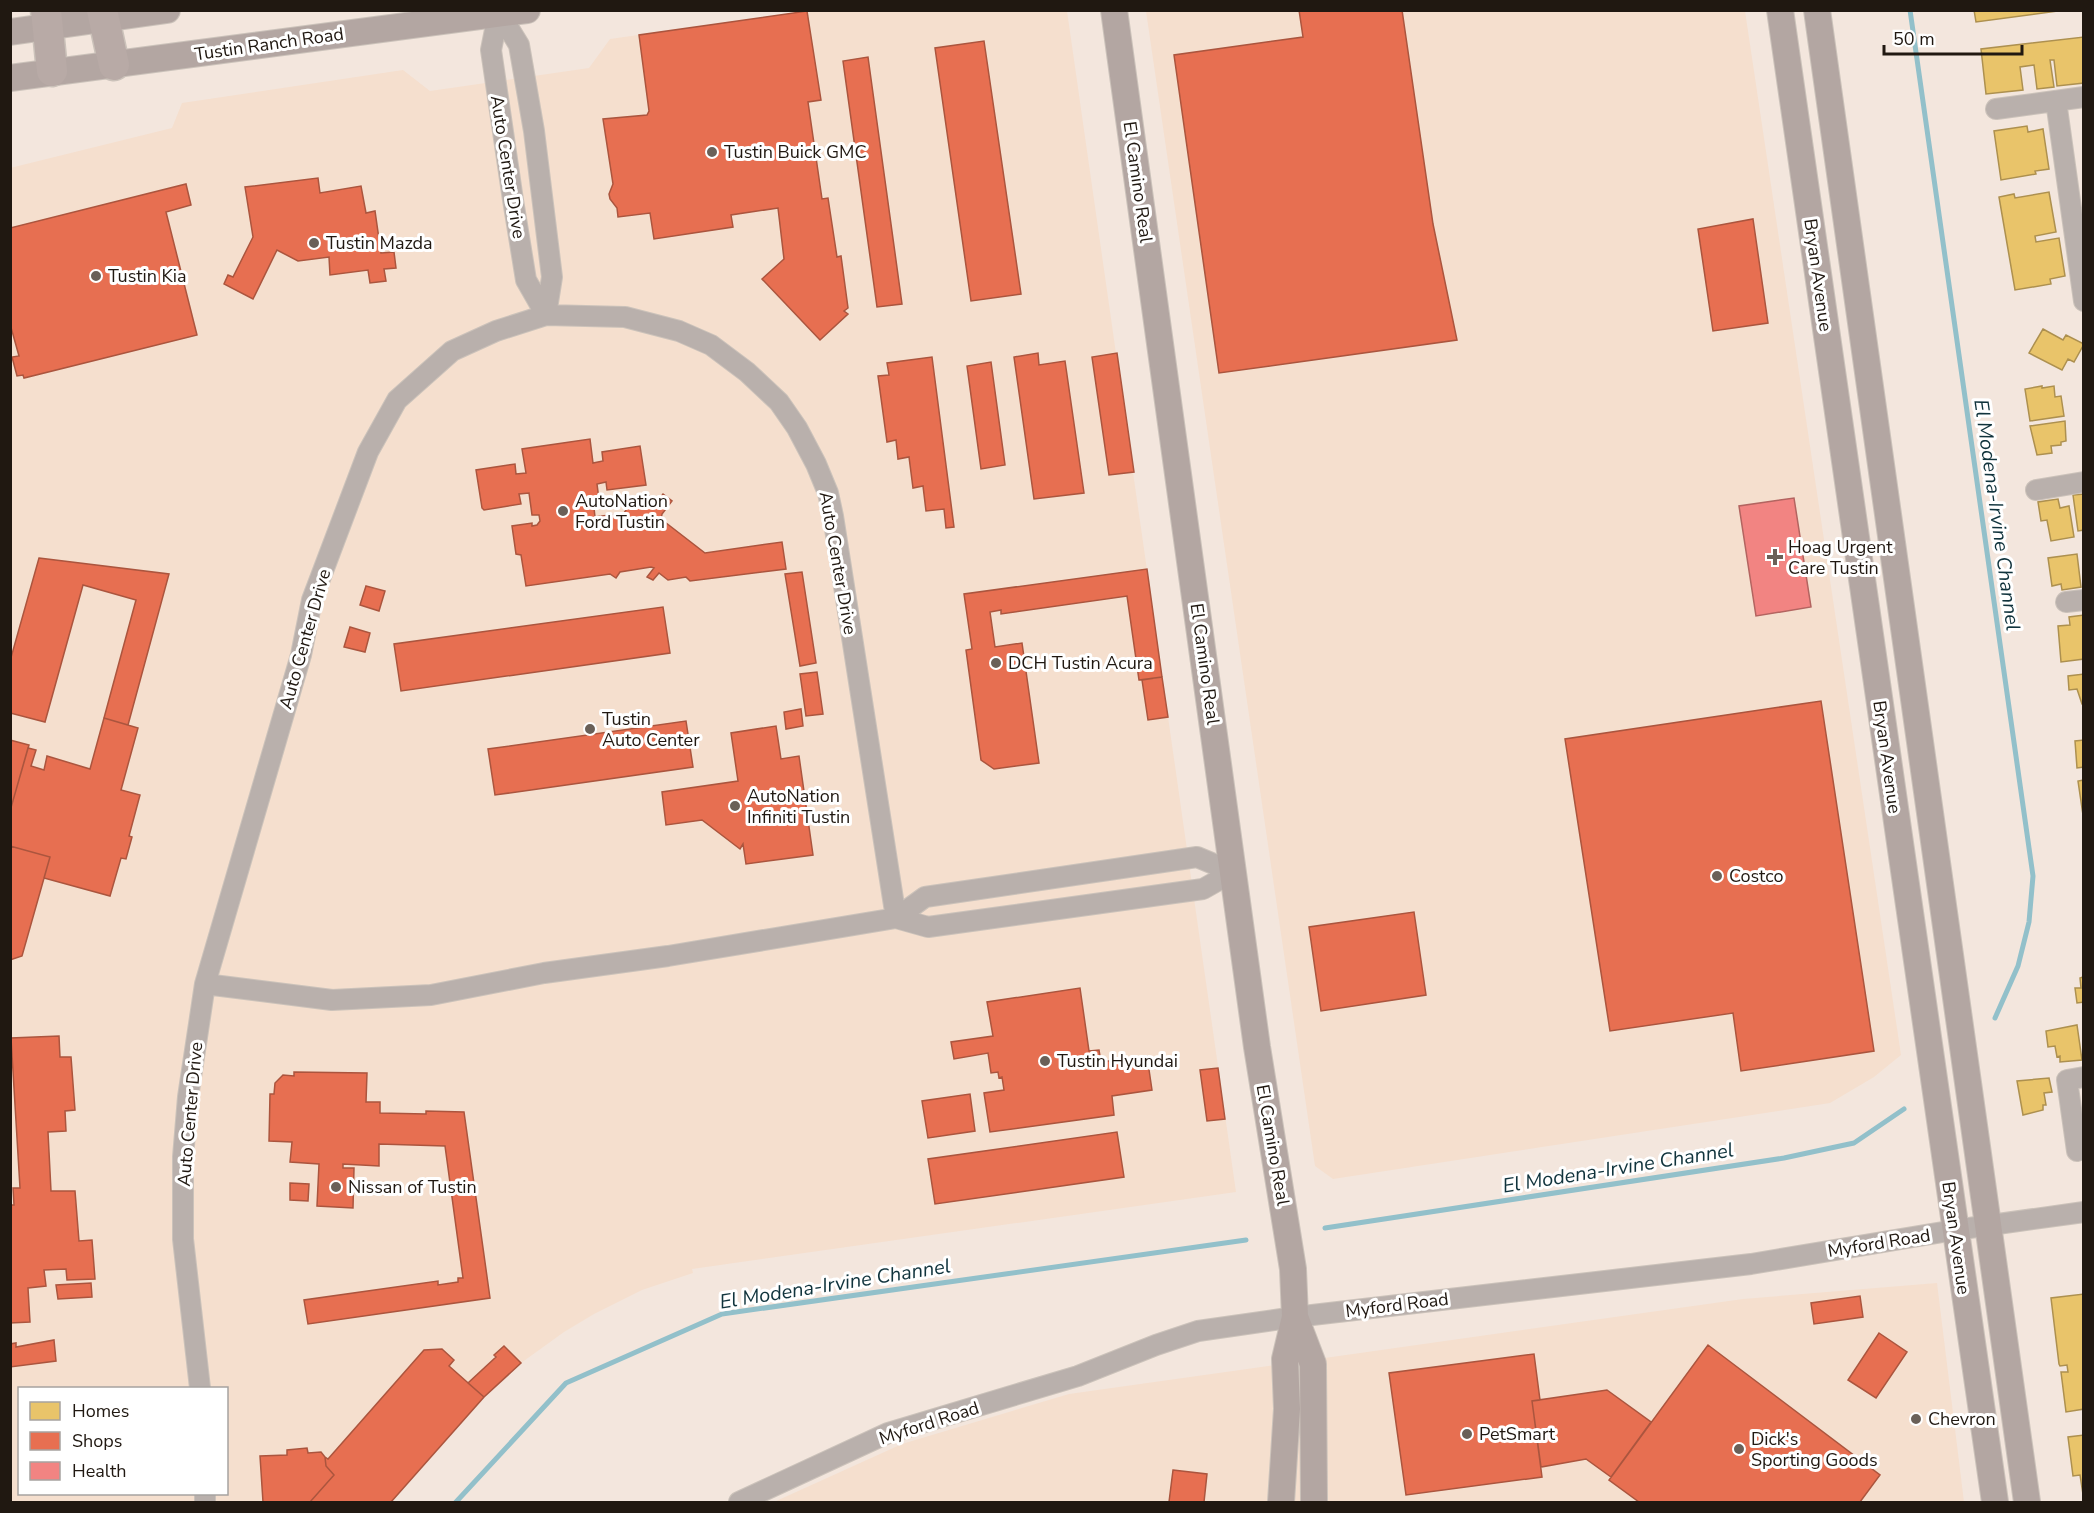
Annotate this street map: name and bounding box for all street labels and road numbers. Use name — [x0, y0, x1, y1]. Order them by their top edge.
street label: Tustin Ranch Road — [193, 22, 345, 66]
street label: Auto Center Drive — [485, 94, 531, 240]
street label: El Camino Real — [1118, 120, 1159, 245]
street label: Bryan Avenue — [1798, 217, 1838, 333]
street label: Auto Center Drive — [814, 490, 862, 636]
street label: Auto Center Drive — [273, 566, 337, 712]
street label: El Camino Real — [1185, 602, 1226, 727]
street label: Bryan Avenue — [1867, 699, 1907, 815]
street label: Auto Center Drive — [172, 1041, 208, 1187]
street label: El Camino Real — [1251, 1083, 1296, 1208]
street label: Bryan Avenue — [1936, 1180, 1976, 1296]
street label: Myford Road — [1826, 1223, 1932, 1263]
street label: Myford Road — [1344, 1287, 1450, 1323]
street label: Myford Road — [876, 1396, 982, 1450]

